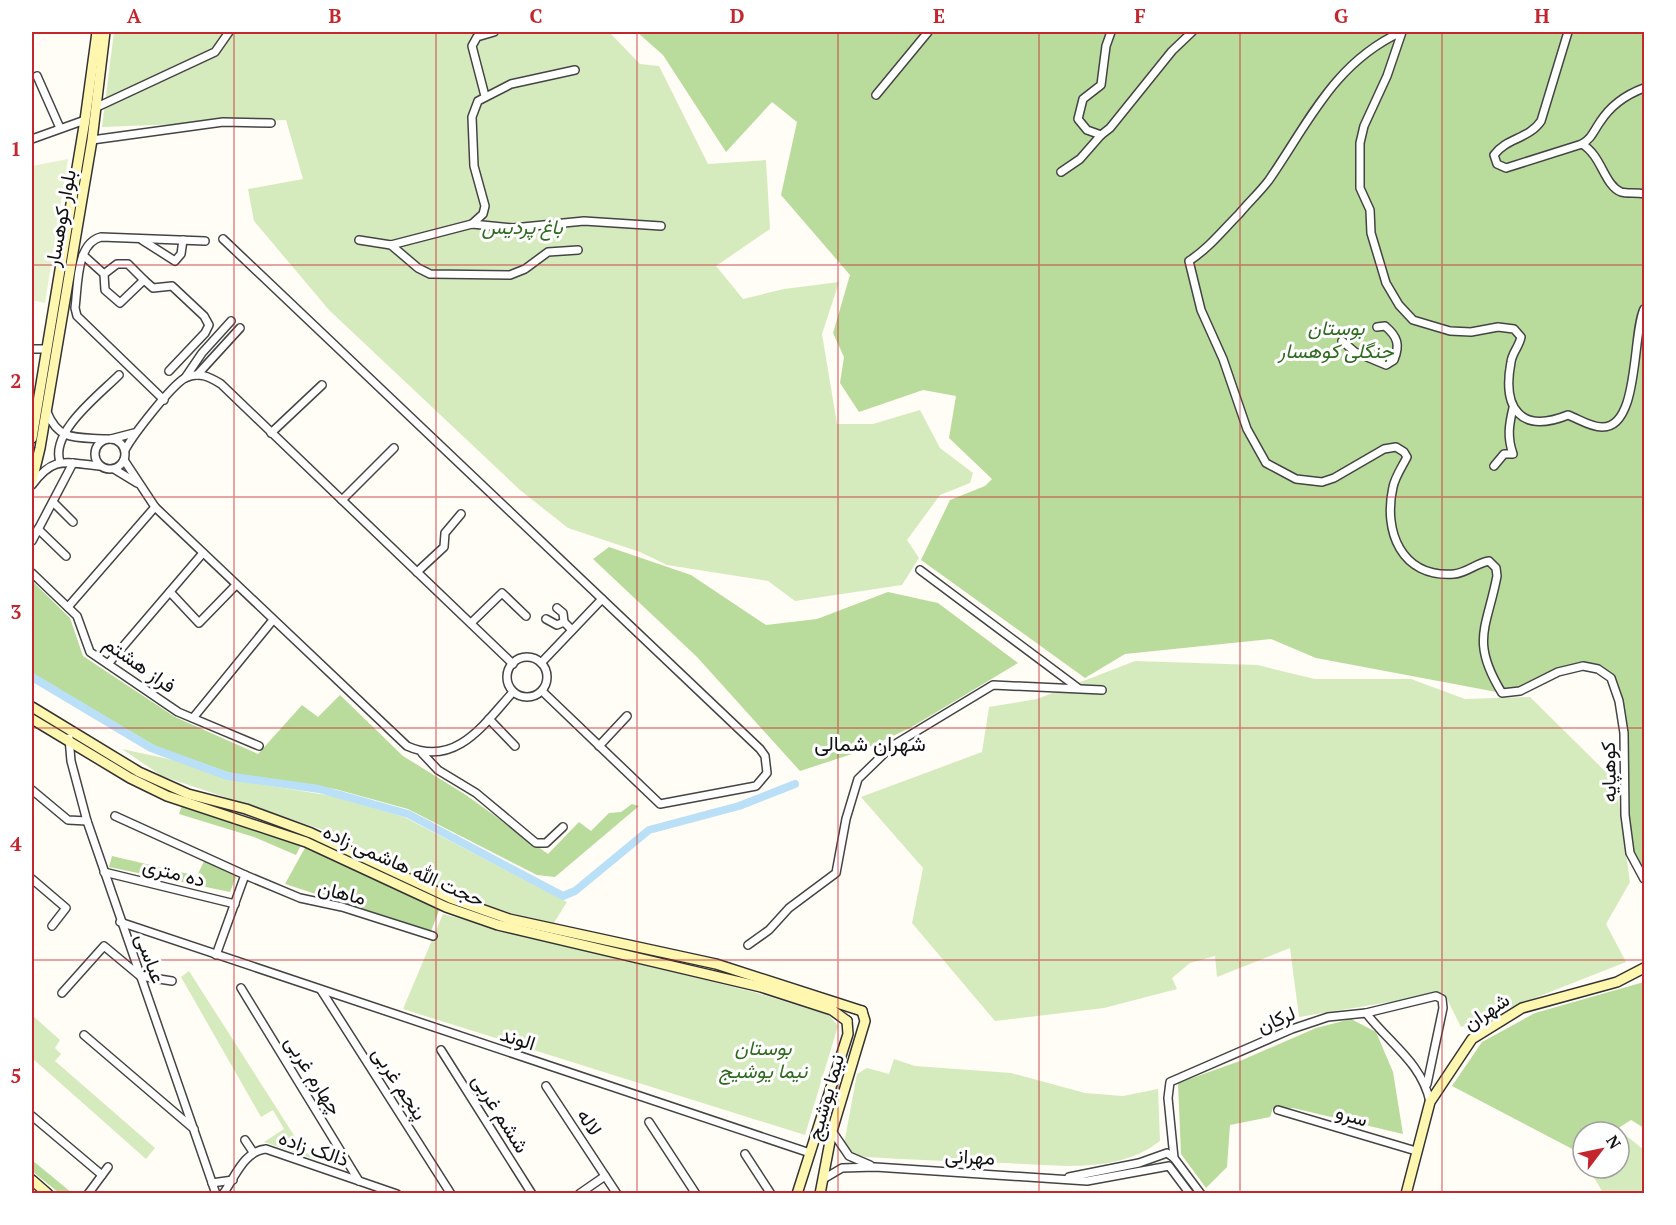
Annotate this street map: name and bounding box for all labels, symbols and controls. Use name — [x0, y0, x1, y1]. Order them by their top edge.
text: A — [127, 2, 142, 29]
text: B — [329, 2, 342, 29]
text: C — [529, 2, 543, 29]
text: D — [730, 2, 744, 29]
text: E — [933, 2, 945, 29]
text: F — [1134, 2, 1146, 29]
text: G — [1334, 2, 1348, 29]
text: H — [1534, 2, 1550, 29]
text: 1 — [10, 135, 22, 162]
street label: بلوار کوهسار — [38, 167, 82, 270]
park label: باغ پردیس — [481, 213, 564, 241]
park label: بوستان جنگلی کوهسار — [1276, 314, 1394, 364]
text: 2 — [10, 367, 22, 394]
text: 3 — [10, 598, 22, 625]
street label: فراز هشتم — [98, 629, 182, 699]
district label: شهران شمالی — [814, 729, 926, 757]
street label: کوهپایه — [1594, 741, 1623, 803]
street label: حجت الله هاشمی زاده — [319, 817, 489, 913]
text: 4 — [10, 830, 22, 857]
street label: ده متری — [140, 851, 208, 893]
street label: ماهان — [315, 873, 369, 911]
street label: عباسی — [130, 929, 172, 987]
street label: شهران — [1458, 986, 1514, 1036]
street label: لرکان — [1253, 999, 1299, 1039]
street label: الوند — [497, 1020, 539, 1056]
street label: چهارم غربی — [278, 1030, 349, 1120]
park label: بوستان نیما یوشیج — [719, 1034, 809, 1085]
street label: پنجم غربی — [365, 1041, 434, 1126]
street label: نیما یوشیج — [800, 1051, 851, 1144]
text: 5 — [10, 1062, 22, 1089]
street label: ششم غربی — [466, 1068, 536, 1158]
street label: سرو — [1333, 1097, 1371, 1133]
street label: لاله — [571, 1103, 609, 1141]
north arrow — [1571, 1120, 1631, 1180]
street label: ذالک زاده — [275, 1123, 353, 1173]
text: N — [1601, 1131, 1626, 1153]
street label: مهرانی — [944, 1141, 996, 1171]

